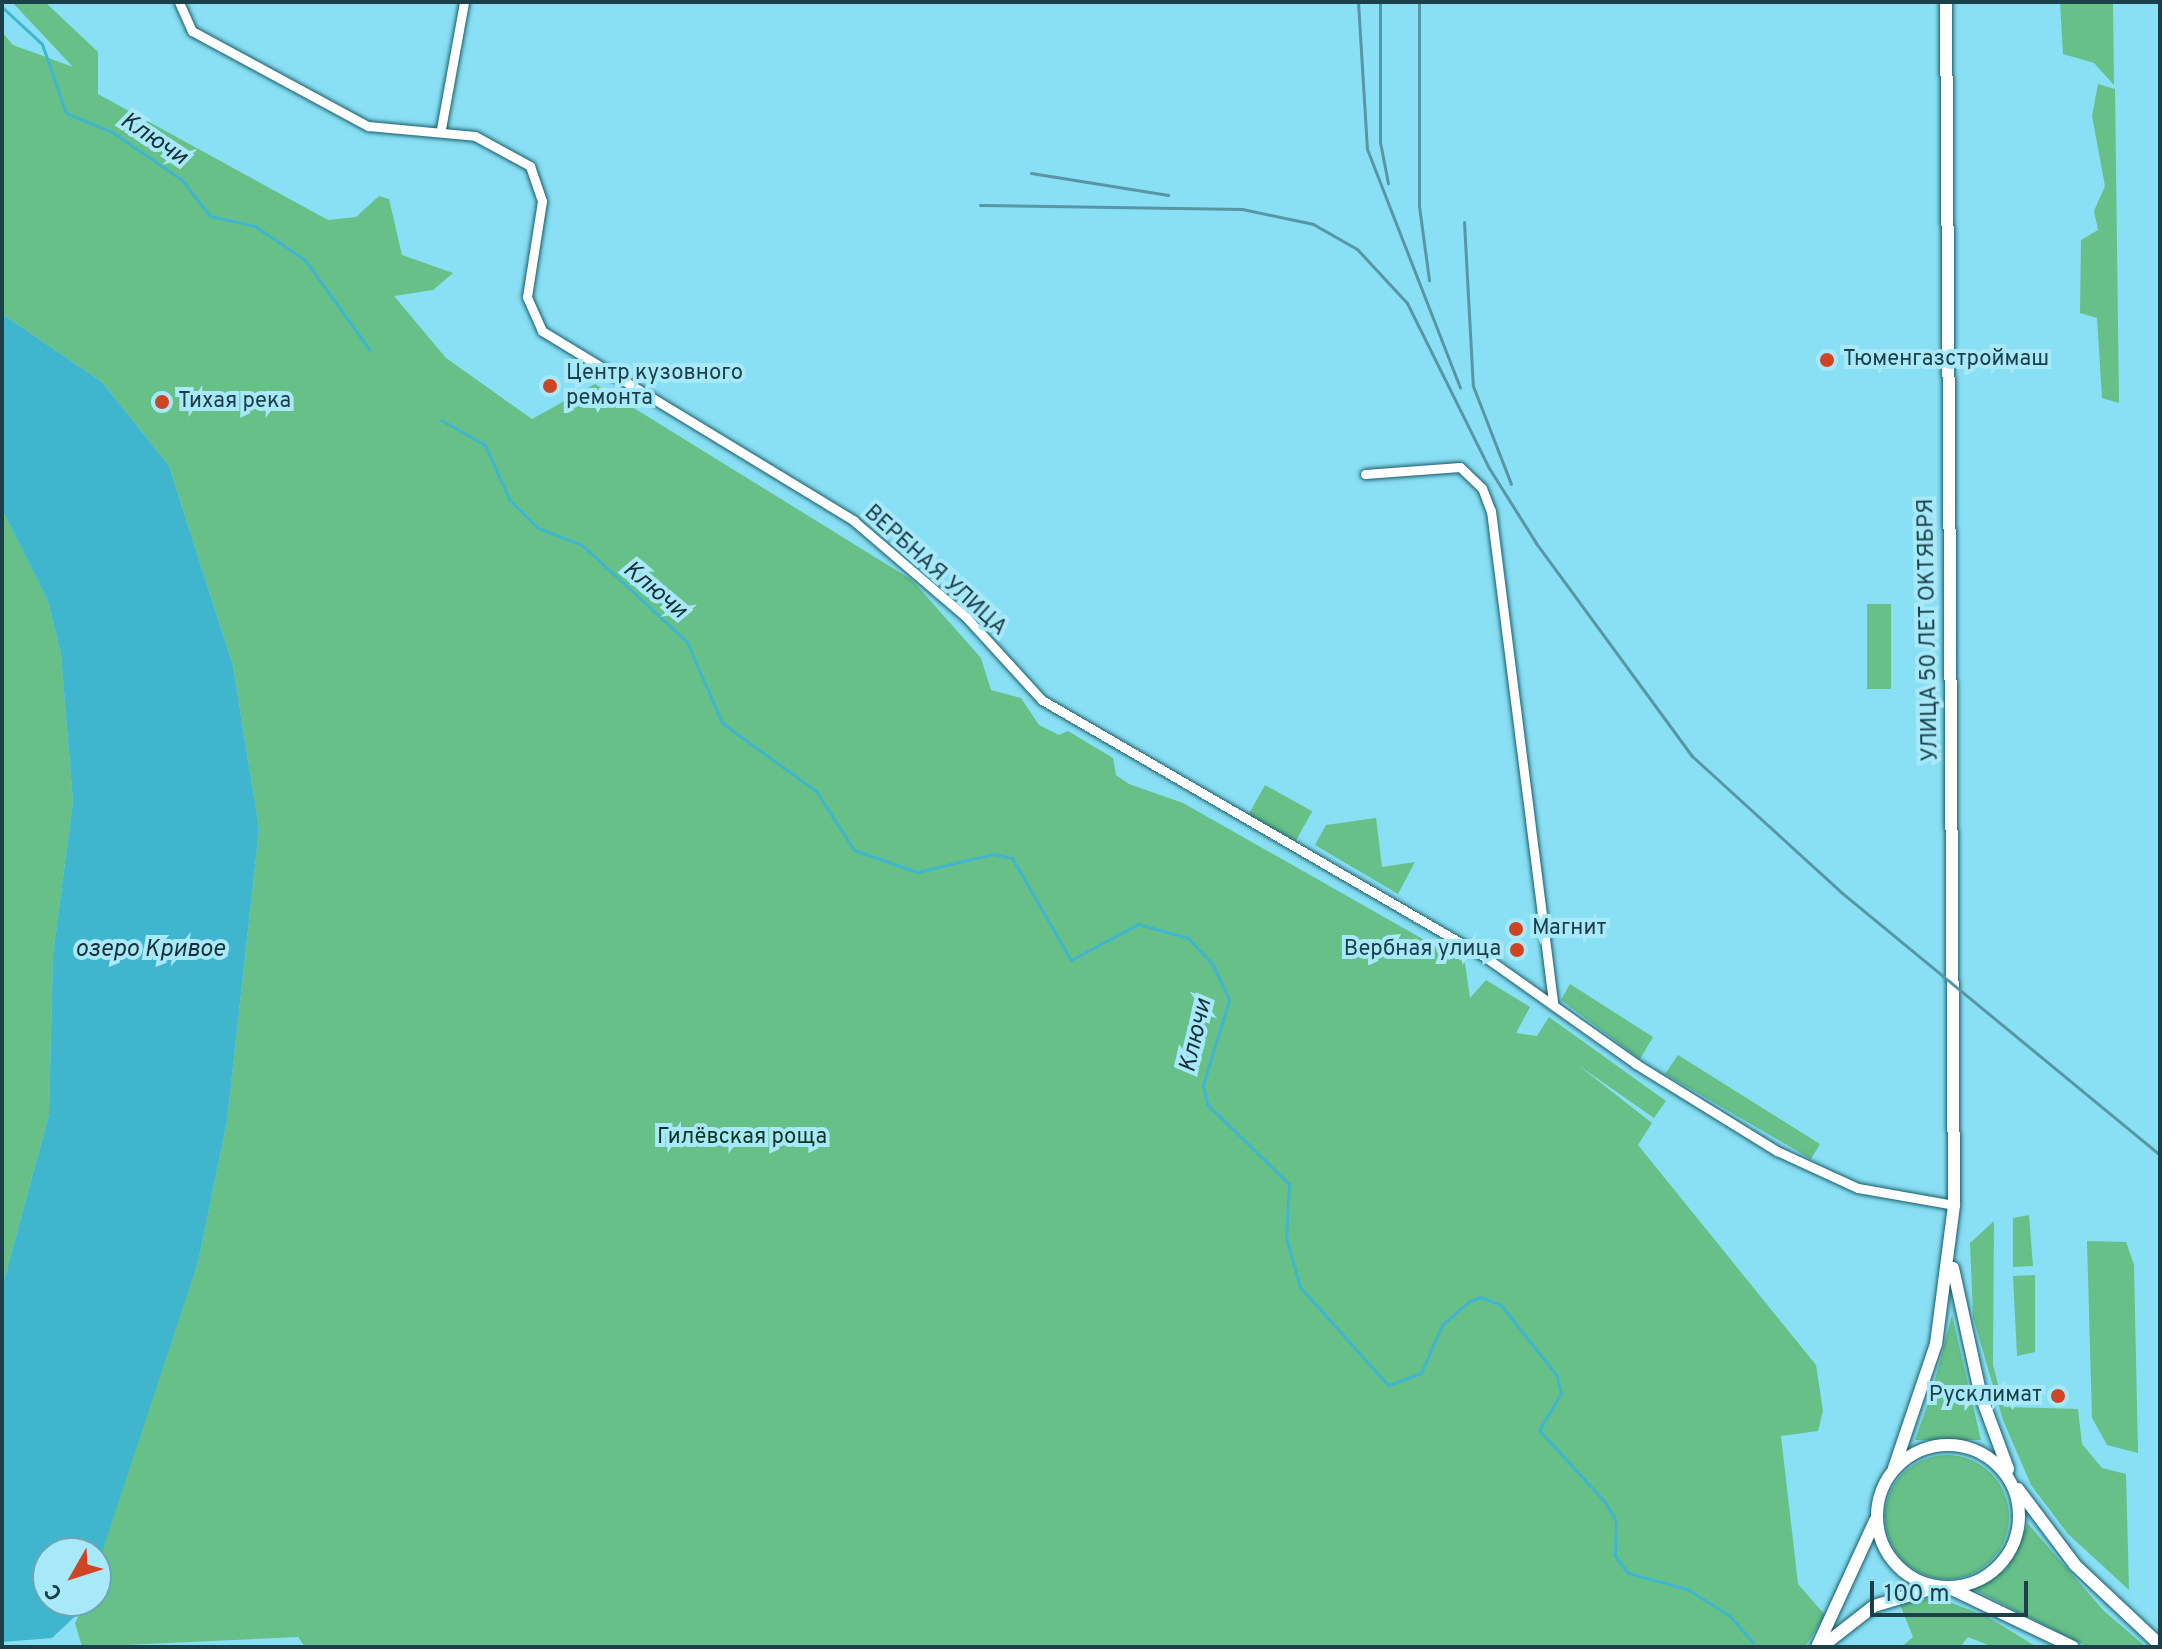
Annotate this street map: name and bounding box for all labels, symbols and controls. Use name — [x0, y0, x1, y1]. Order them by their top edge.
water label: Ключи — [114, 107, 192, 173]
place label: Тюменгазстроймаш — [1843, 347, 2049, 373]
marker: Тюменгазстроймаш — [1818, 351, 1836, 369]
place label: Центр кузовного ремонта — [566, 360, 743, 412]
marker: Центр кузовного ремонта — [541, 377, 559, 395]
place label: Тихая река — [178, 389, 291, 415]
marker: Тихая река — [153, 393, 171, 411]
street label: УЛИЦА 50 ЛЕТ ОКТЯБРЯ — [1913, 497, 1945, 763]
street label: ВЕРБНАЯ УЛИЦА — [858, 500, 1012, 642]
water label: Ключи — [616, 556, 692, 626]
place label: Магнит — [1532, 916, 1606, 942]
marker: Магнит — [1507, 920, 1525, 938]
water label: озеро Кривое — [75, 937, 225, 965]
place label: Вербная улица — [1344, 937, 1501, 963]
marker: Вербная улица — [1508, 941, 1526, 959]
water label: Ключи — [1175, 996, 1219, 1076]
park label: Гилёвская роща — [657, 1125, 827, 1151]
place label: Русклимат — [1929, 1383, 2042, 1409]
marker: Русклимат — [2049, 1387, 2067, 1405]
north arrow — [32, 1537, 112, 1617]
scale bar — [1874, 1565, 2032, 1615]
text: С — [40, 1577, 69, 1605]
text: 100 m — [1884, 1580, 1950, 1610]

